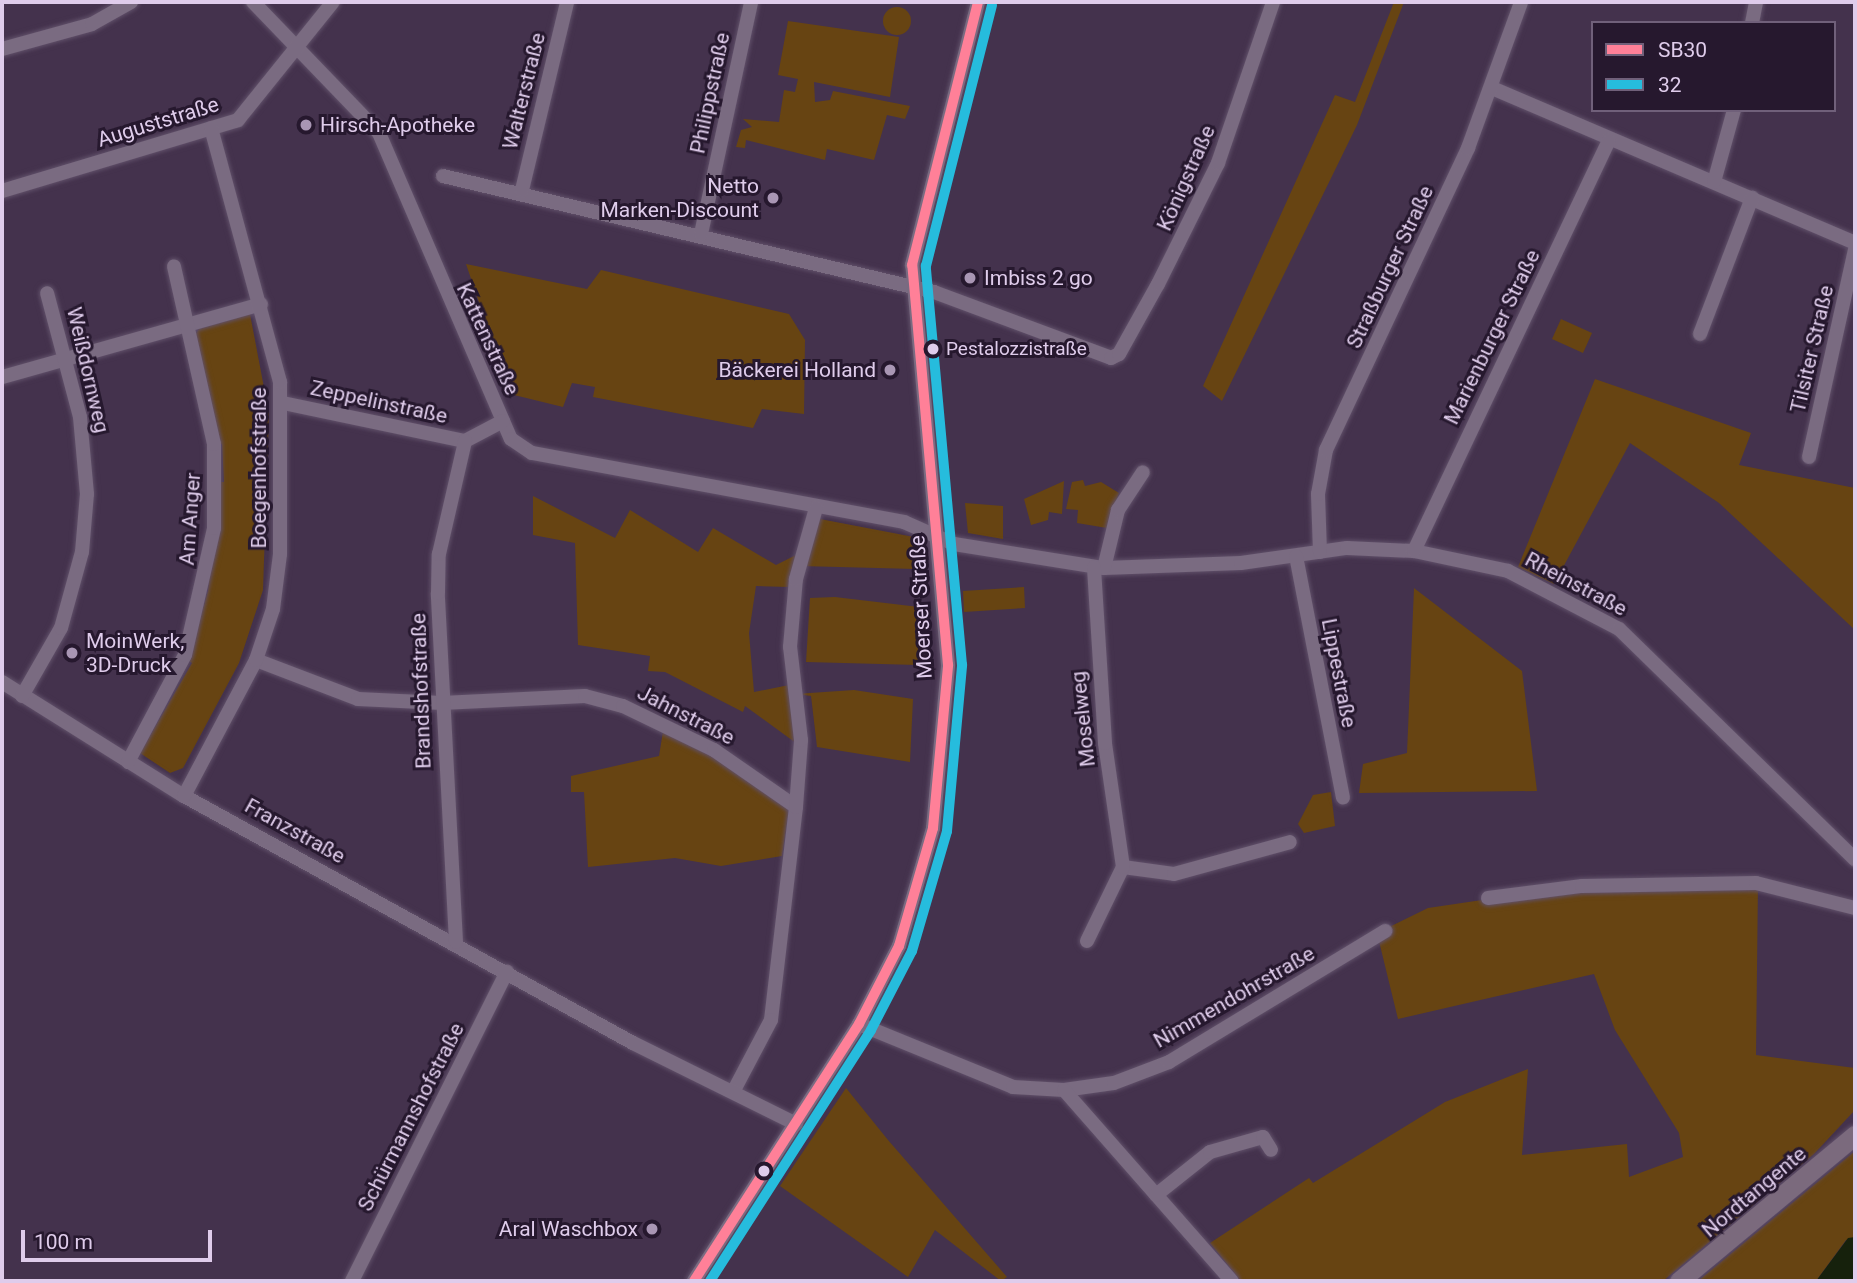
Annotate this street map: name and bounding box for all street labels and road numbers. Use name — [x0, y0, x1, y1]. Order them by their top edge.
street label: Walterstraße — [497, 30, 551, 152]
street label: Philippstraße — [685, 30, 735, 156]
street label: Auguststraße — [94, 92, 222, 152]
street label: Königstraße — [1152, 121, 1220, 235]
street label: Straßburger Straße — [1341, 182, 1439, 352]
street label: Marienburger Straße — [1439, 245, 1545, 429]
street label: Kattenstraße — [451, 279, 525, 399]
street label: Tilsiter Straße — [1785, 283, 1839, 415]
street label: Weißdornweg — [61, 305, 115, 435]
street label: Zeppelinstraße — [308, 375, 450, 429]
street label: Boegenhofstraße — [246, 387, 272, 549]
street label: Am Anger — [174, 472, 206, 566]
street label: Moerser Straße — [905, 534, 937, 680]
street label: Rheinstraße — [1521, 547, 1631, 621]
street label: Brandshofstraße — [406, 613, 436, 769]
street label: Lippestraße — [1316, 616, 1362, 730]
street label: Moselweg — [1065, 670, 1101, 768]
street label: Jahnstraße — [633, 680, 739, 750]
street label: Franzstraße — [240, 793, 350, 869]
street label: Nimmendohrstraße — [1149, 941, 1319, 1053]
street label: Schürmannshofstraße — [353, 1019, 469, 1215]
street label: Nordtangente — [1697, 1141, 1811, 1243]

